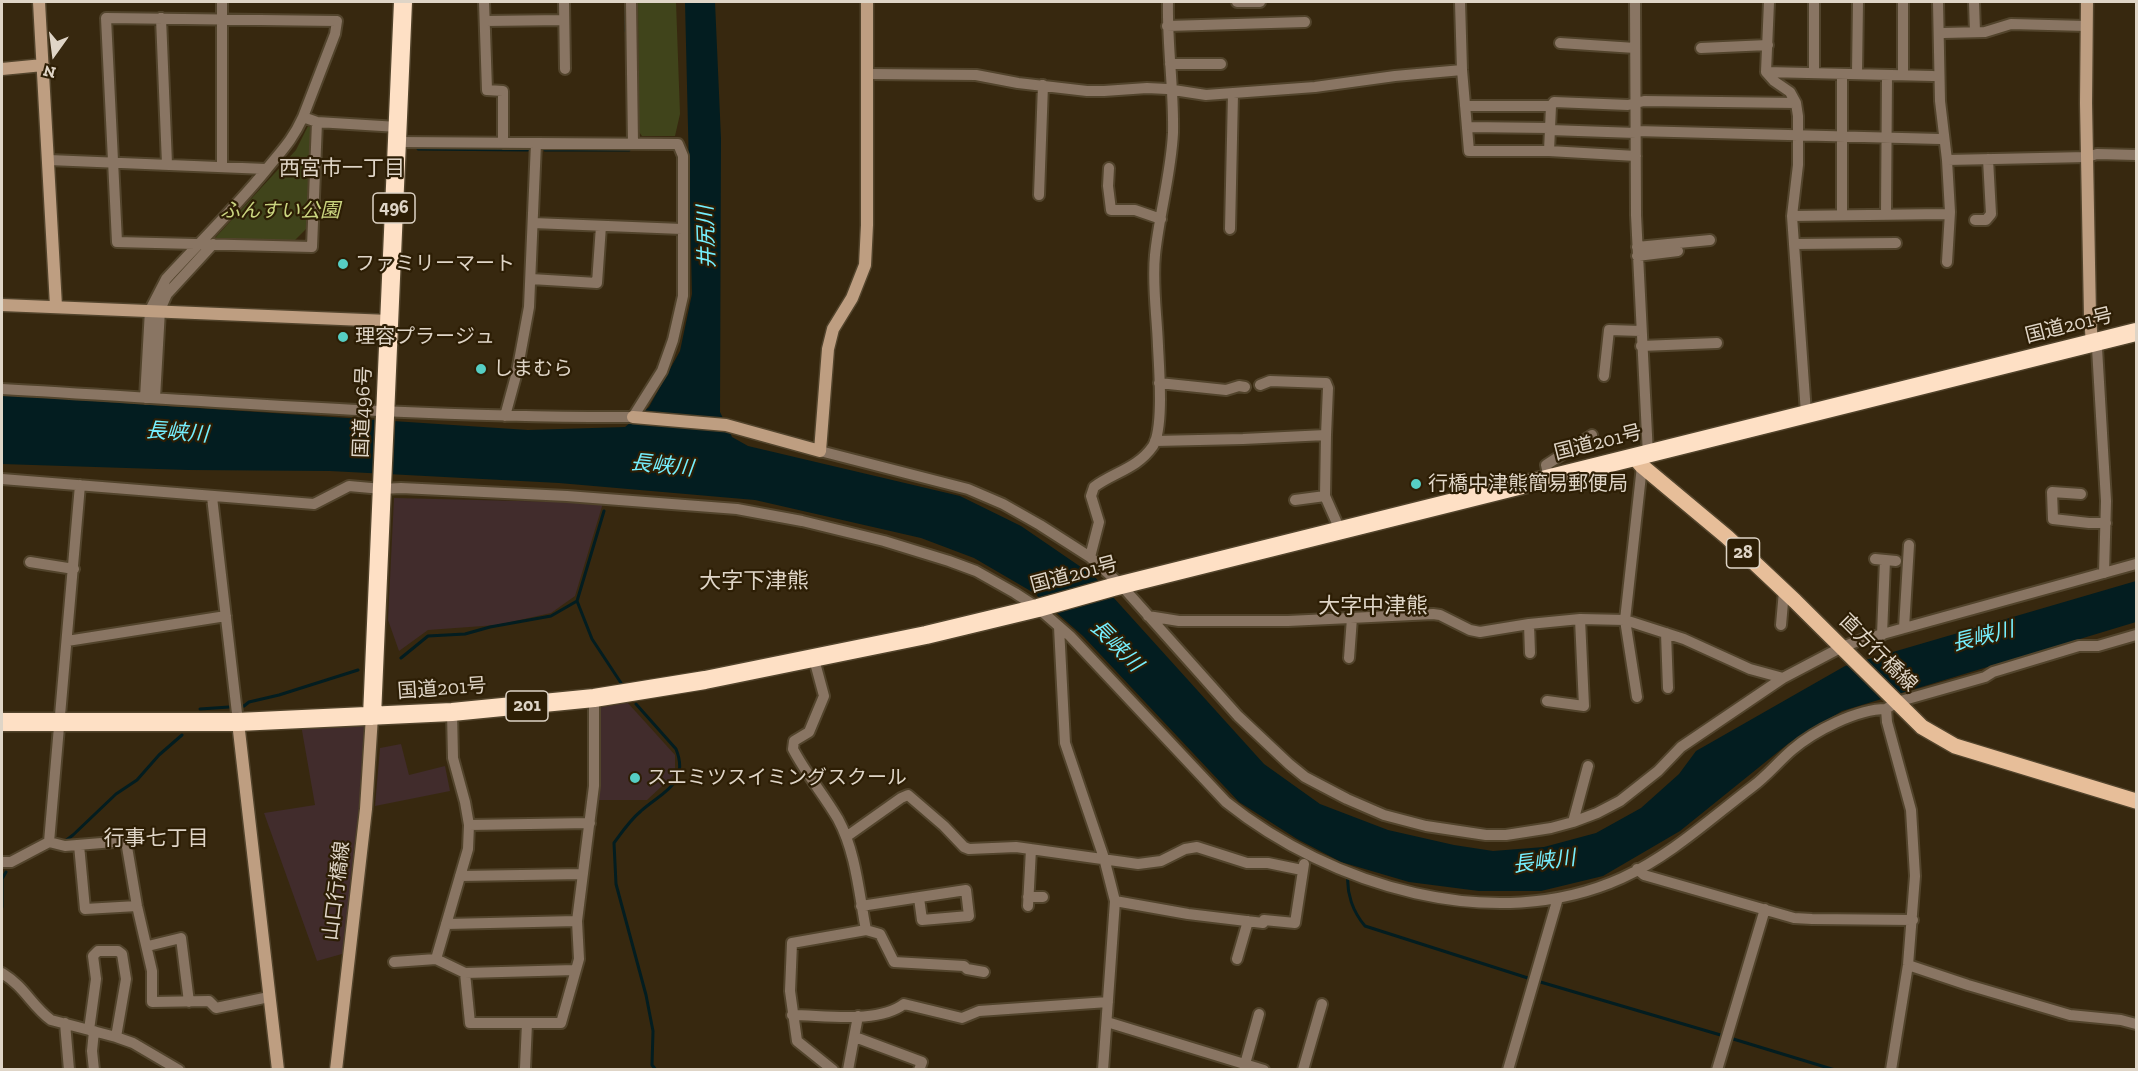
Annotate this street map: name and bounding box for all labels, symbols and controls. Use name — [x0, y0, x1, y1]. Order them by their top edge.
north arrow — [24, 24, 84, 84]
text: N — [41, 61, 58, 83]
district label: 西宮市一丁目 — [279, 156, 405, 182]
road number: 496 — [373, 193, 415, 223]
park label: ふんすい公園 — [220, 199, 340, 223]
water label: 井尻川 — [693, 205, 721, 269]
place label: ファミリーマート — [355, 252, 515, 276]
marker: ファミリーマート — [336, 257, 350, 271]
street label: 国道201号 — [2023, 304, 2115, 348]
place label: 理容プラージュ — [355, 325, 495, 349]
marker: 理容プラージュ — [336, 330, 350, 344]
place label: しまむら — [493, 357, 573, 381]
marker: しまむら — [474, 362, 488, 376]
street label: 国道496号 — [349, 366, 377, 458]
water label: 長峡川 — [145, 418, 209, 448]
street label: 国道201号 — [1552, 421, 1644, 465]
water label: 長峡川 — [629, 450, 695, 482]
place label: 行橋中津熊簡易郵便局 — [1428, 472, 1628, 496]
marker: 行橋中津熊簡易郵便局 — [1409, 477, 1423, 491]
road number: 28 — [1726, 538, 1760, 568]
street label: 国道201号 — [1028, 552, 1120, 598]
district label: 大字下津熊 — [699, 569, 809, 595]
district label: 大字中津熊 — [1318, 594, 1428, 620]
street label: 直方行橋線 — [1834, 609, 1922, 697]
water label: 長峡川 — [1085, 615, 1147, 677]
water label: 長峡川 — [1949, 617, 2017, 657]
street label: 国道201号 — [397, 674, 487, 704]
road number: 201 — [506, 691, 548, 721]
place label: スエミツスイミングスクール — [647, 766, 907, 790]
marker: スエミツスイミングスクール — [628, 771, 642, 785]
district label: 行事七丁目 — [104, 826, 208, 852]
street label: 山口行橋線 — [319, 840, 355, 942]
water label: 長峡川 — [1511, 846, 1577, 878]

